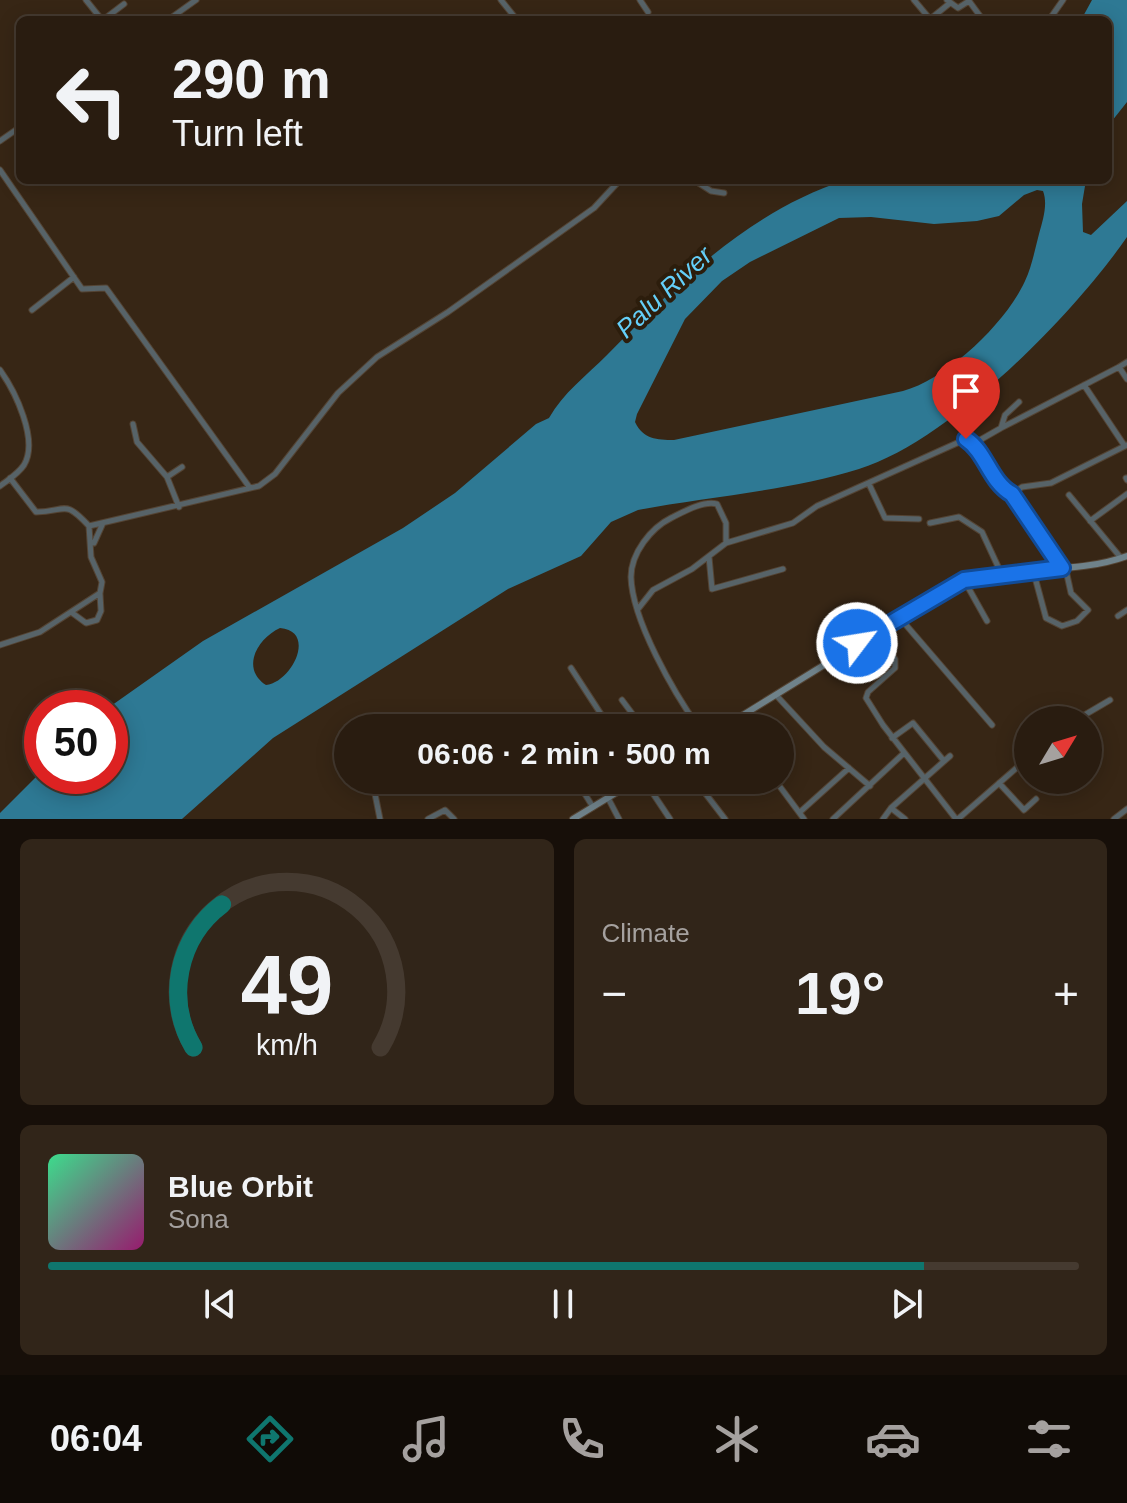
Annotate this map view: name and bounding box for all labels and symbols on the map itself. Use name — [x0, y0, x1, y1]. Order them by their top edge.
water label: Palu River — [610, 239, 719, 344]
pin — [932, 357, 1000, 439]
position arrow — [815, 601, 899, 685]
speed limit sign: 50 — [24, 690, 128, 794]
north arrow — [1014, 706, 1102, 794]

